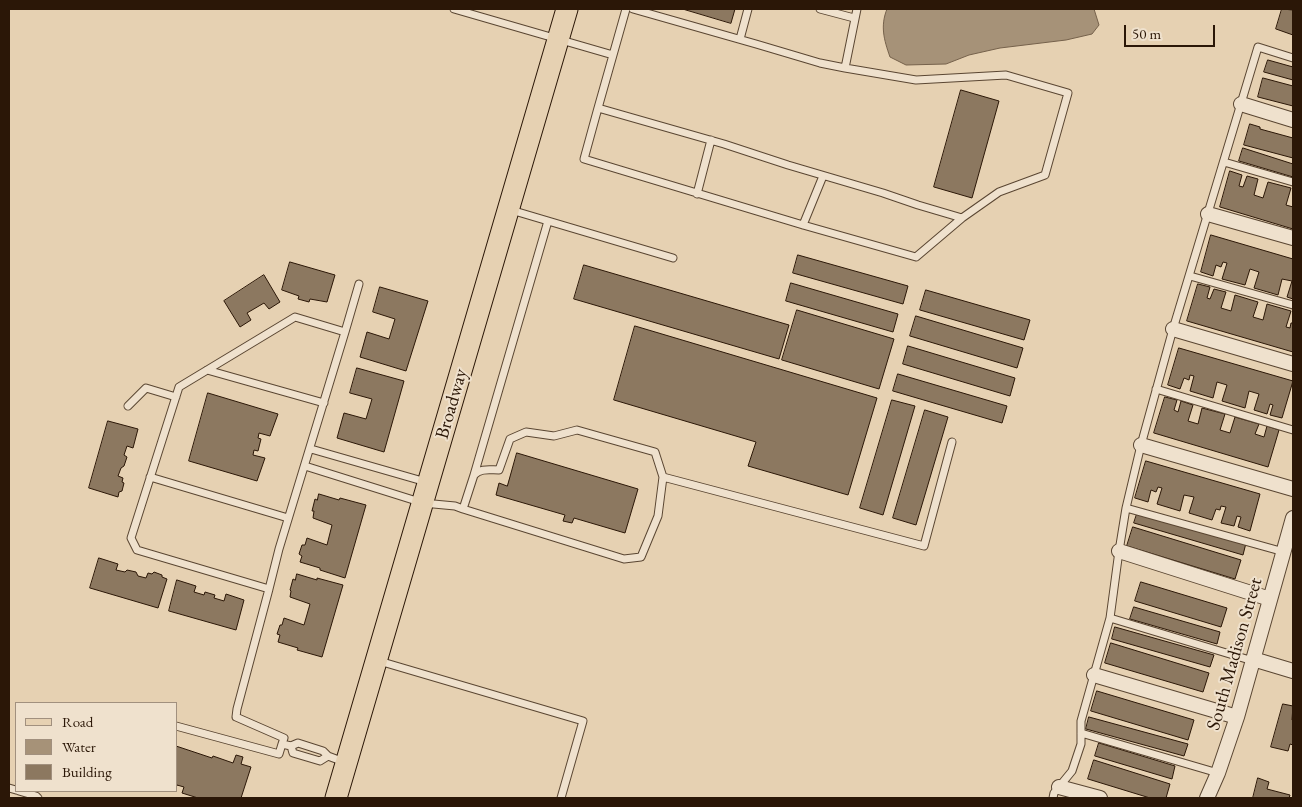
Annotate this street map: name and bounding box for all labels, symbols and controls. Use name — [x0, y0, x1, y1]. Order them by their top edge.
scale bar — [1127, 15, 1218, 47]
text: 50 m — [1132, 24, 1161, 43]
street label: Broadway — [431, 366, 473, 442]
street label: South Madison Street — [1202, 575, 1268, 733]
legend — [15, 702, 178, 792]
text: Road — [62, 712, 93, 731]
text: Water — [62, 737, 96, 756]
text: Building — [62, 762, 112, 781]

